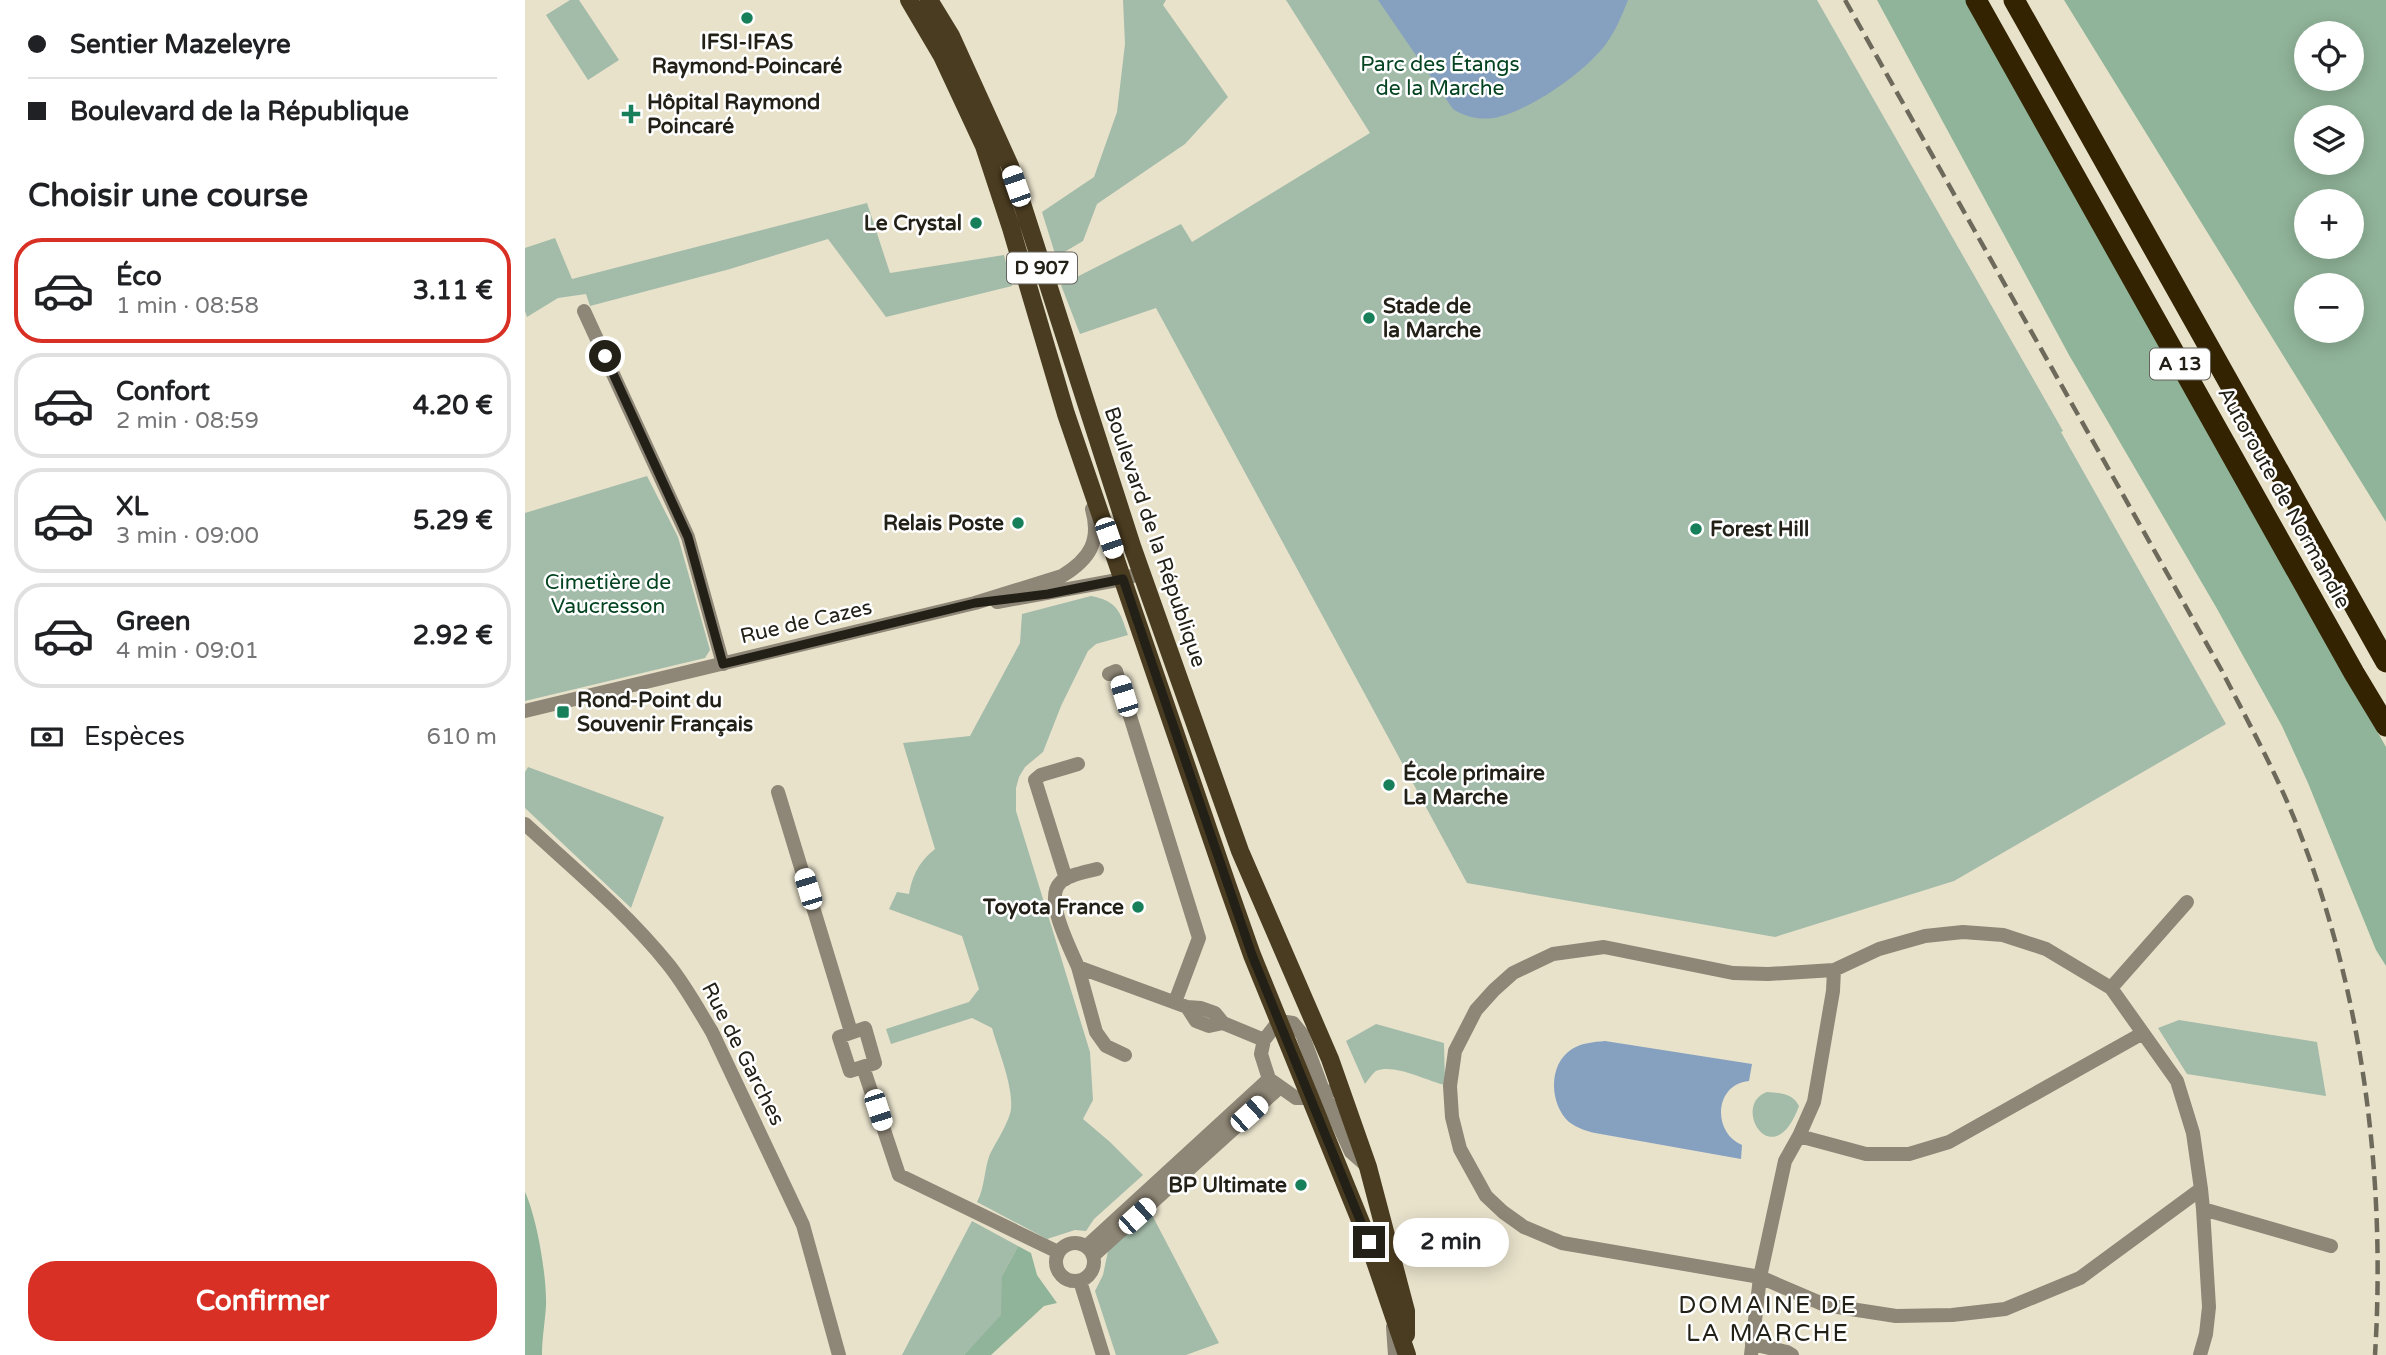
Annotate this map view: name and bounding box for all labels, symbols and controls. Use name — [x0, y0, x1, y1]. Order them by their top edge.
marker: IFSI-IFAS Raymond-Poincaré — [739, 10, 755, 26]
map controls — [2294, 21, 2364, 343]
button: locate — [2294, 21, 2364, 91]
text: Sentier Mazeleyre — [70, 29, 291, 60]
place label: IFSI-IFAS Raymond-Poincaré — [652, 30, 842, 79]
park label: Parc des Étangs de la Marche — [1360, 52, 1520, 101]
place label: Hôpital Raymond Poincaré — [647, 90, 820, 139]
text: Boulevard de la République — [70, 96, 409, 127]
marker: Hôpital Raymond Poincaré — [621, 104, 641, 124]
button: layers — [2294, 105, 2364, 175]
car — [1000, 163, 1033, 209]
text: Choisir une course — [28, 177, 308, 215]
button: + — [2294, 189, 2364, 259]
place label: Le Crystal — [864, 211, 962, 236]
marker: Le Crystal — [968, 215, 984, 231]
road number: D 907 — [1007, 252, 1077, 284]
icon: car — [32, 259, 95, 322]
text: Éco — [116, 261, 162, 292]
button: − — [2294, 273, 2364, 343]
text: 3.11 € — [413, 275, 493, 306]
text: 1 min · 08:58 — [116, 292, 259, 320]
place label: Stade de la Marche — [1383, 294, 1481, 343]
marker: Stade de la Marche — [1361, 310, 1377, 326]
route start — [589, 340, 621, 372]
road number: A 13 — [2150, 348, 2210, 380]
icon: car — [32, 374, 95, 437]
text: Confort — [116, 376, 210, 407]
street label: Autoroute de Normandie — [2213, 383, 2355, 613]
text: 4.20 € — [413, 390, 493, 421]
street label: Boulevard de la République — [1099, 403, 1211, 671]
text: 2 min · 08:59 — [116, 407, 259, 435]
icon: car — [32, 489, 95, 552]
text: XL — [116, 491, 148, 522]
text: 5.29 € — [413, 505, 493, 536]
place label: Relais Poste — [883, 511, 1004, 536]
marker: Relais Poste — [1010, 515, 1026, 531]
car — [1093, 515, 1126, 561]
place label: Forest Hill — [1710, 517, 1809, 542]
marker: Forest Hill — [1688, 521, 1704, 537]
text: 3 min · 09:00 — [116, 522, 259, 550]
park label: Cimetière de Vaucresson — [545, 570, 671, 619]
street label: Rue de Cazes — [738, 595, 874, 649]
icon: car — [32, 604, 95, 667]
text: Green — [116, 606, 191, 637]
text: 2.92 € — [413, 620, 493, 651]
text: 4 min · 09:01 — [116, 637, 259, 665]
car — [1108, 673, 1141, 719]
place label: Rond-Point du Souvenir Français — [577, 688, 753, 737]
marker: Rond-Point du Souvenir Français — [555, 704, 571, 720]
icon: cash — [28, 718, 66, 756]
text: Espèces — [84, 721, 185, 752]
text: 610 m — [427, 723, 497, 751]
place label: École primaire La Marche — [1403, 760, 1545, 810]
marker: École primaire La Marche — [1381, 777, 1397, 793]
car — [792, 866, 825, 912]
place label: Toyota France — [982, 895, 1124, 920]
marker: Toyota France — [1130, 899, 1146, 915]
street label: Rue de Garches — [696, 978, 790, 1130]
car — [862, 1087, 895, 1133]
car — [1227, 1092, 1272, 1136]
place label: BP Ultimate — [1168, 1173, 1287, 1198]
marker: BP Ultimate — [1293, 1177, 1309, 1193]
car — [1115, 1194, 1160, 1238]
callout: 2 min — [1393, 1218, 1509, 1266]
route end — [1353, 1226, 1385, 1258]
text: 2 min — [1420, 1228, 1482, 1256]
button: Confirmer — [28, 1261, 497, 1341]
district label: DOMAINE DE LA MARCHE — [1678, 1291, 1858, 1348]

